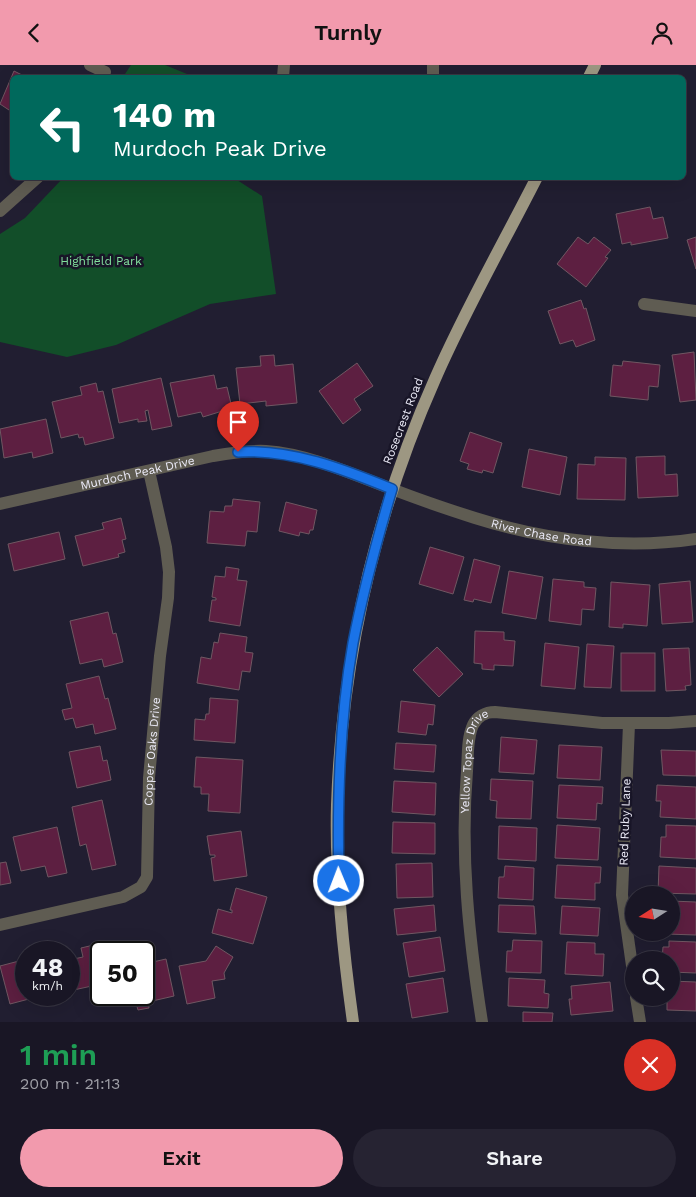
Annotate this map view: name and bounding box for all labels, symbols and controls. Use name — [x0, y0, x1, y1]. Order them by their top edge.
icon: back — [20, 19, 48, 47]
icon: person — [648, 19, 676, 47]
text: Turnly — [314, 20, 382, 45]
text: 140 m — [113, 94, 216, 136]
icon: left — [30, 95, 95, 160]
text: Murdoch Peak Drive — [113, 136, 327, 161]
park label: Highfield Park — [60, 254, 142, 268]
street label: Rosecrest Road — [380, 376, 426, 466]
pin — [217, 401, 259, 452]
icon: arrive — [224, 408, 252, 436]
street label: Murdoch Peak Drive — [79, 453, 196, 493]
street label: River Chase Road — [490, 516, 592, 549]
street label: Copper Oaks Drive — [141, 697, 163, 806]
street label: Yellow Topaz Drive — [458, 706, 491, 814]
street label: Red Ruby Lane — [616, 778, 634, 866]
position arrow — [312, 854, 364, 906]
north arrow — [625, 886, 680, 941]
map controls — [625, 886, 680, 1006]
speed limit sign: 50 — [90, 941, 155, 1006]
button: search — [625, 951, 680, 1006]
text: 48 — [32, 953, 63, 982]
text: km/h — [32, 979, 63, 993]
text: 1 min — [20, 1037, 97, 1072]
button: close — [624, 1039, 676, 1091]
text: 200 m · 21:13 — [20, 1074, 120, 1093]
button: Exit — [20, 1129, 343, 1187]
button: Share — [353, 1129, 676, 1187]

